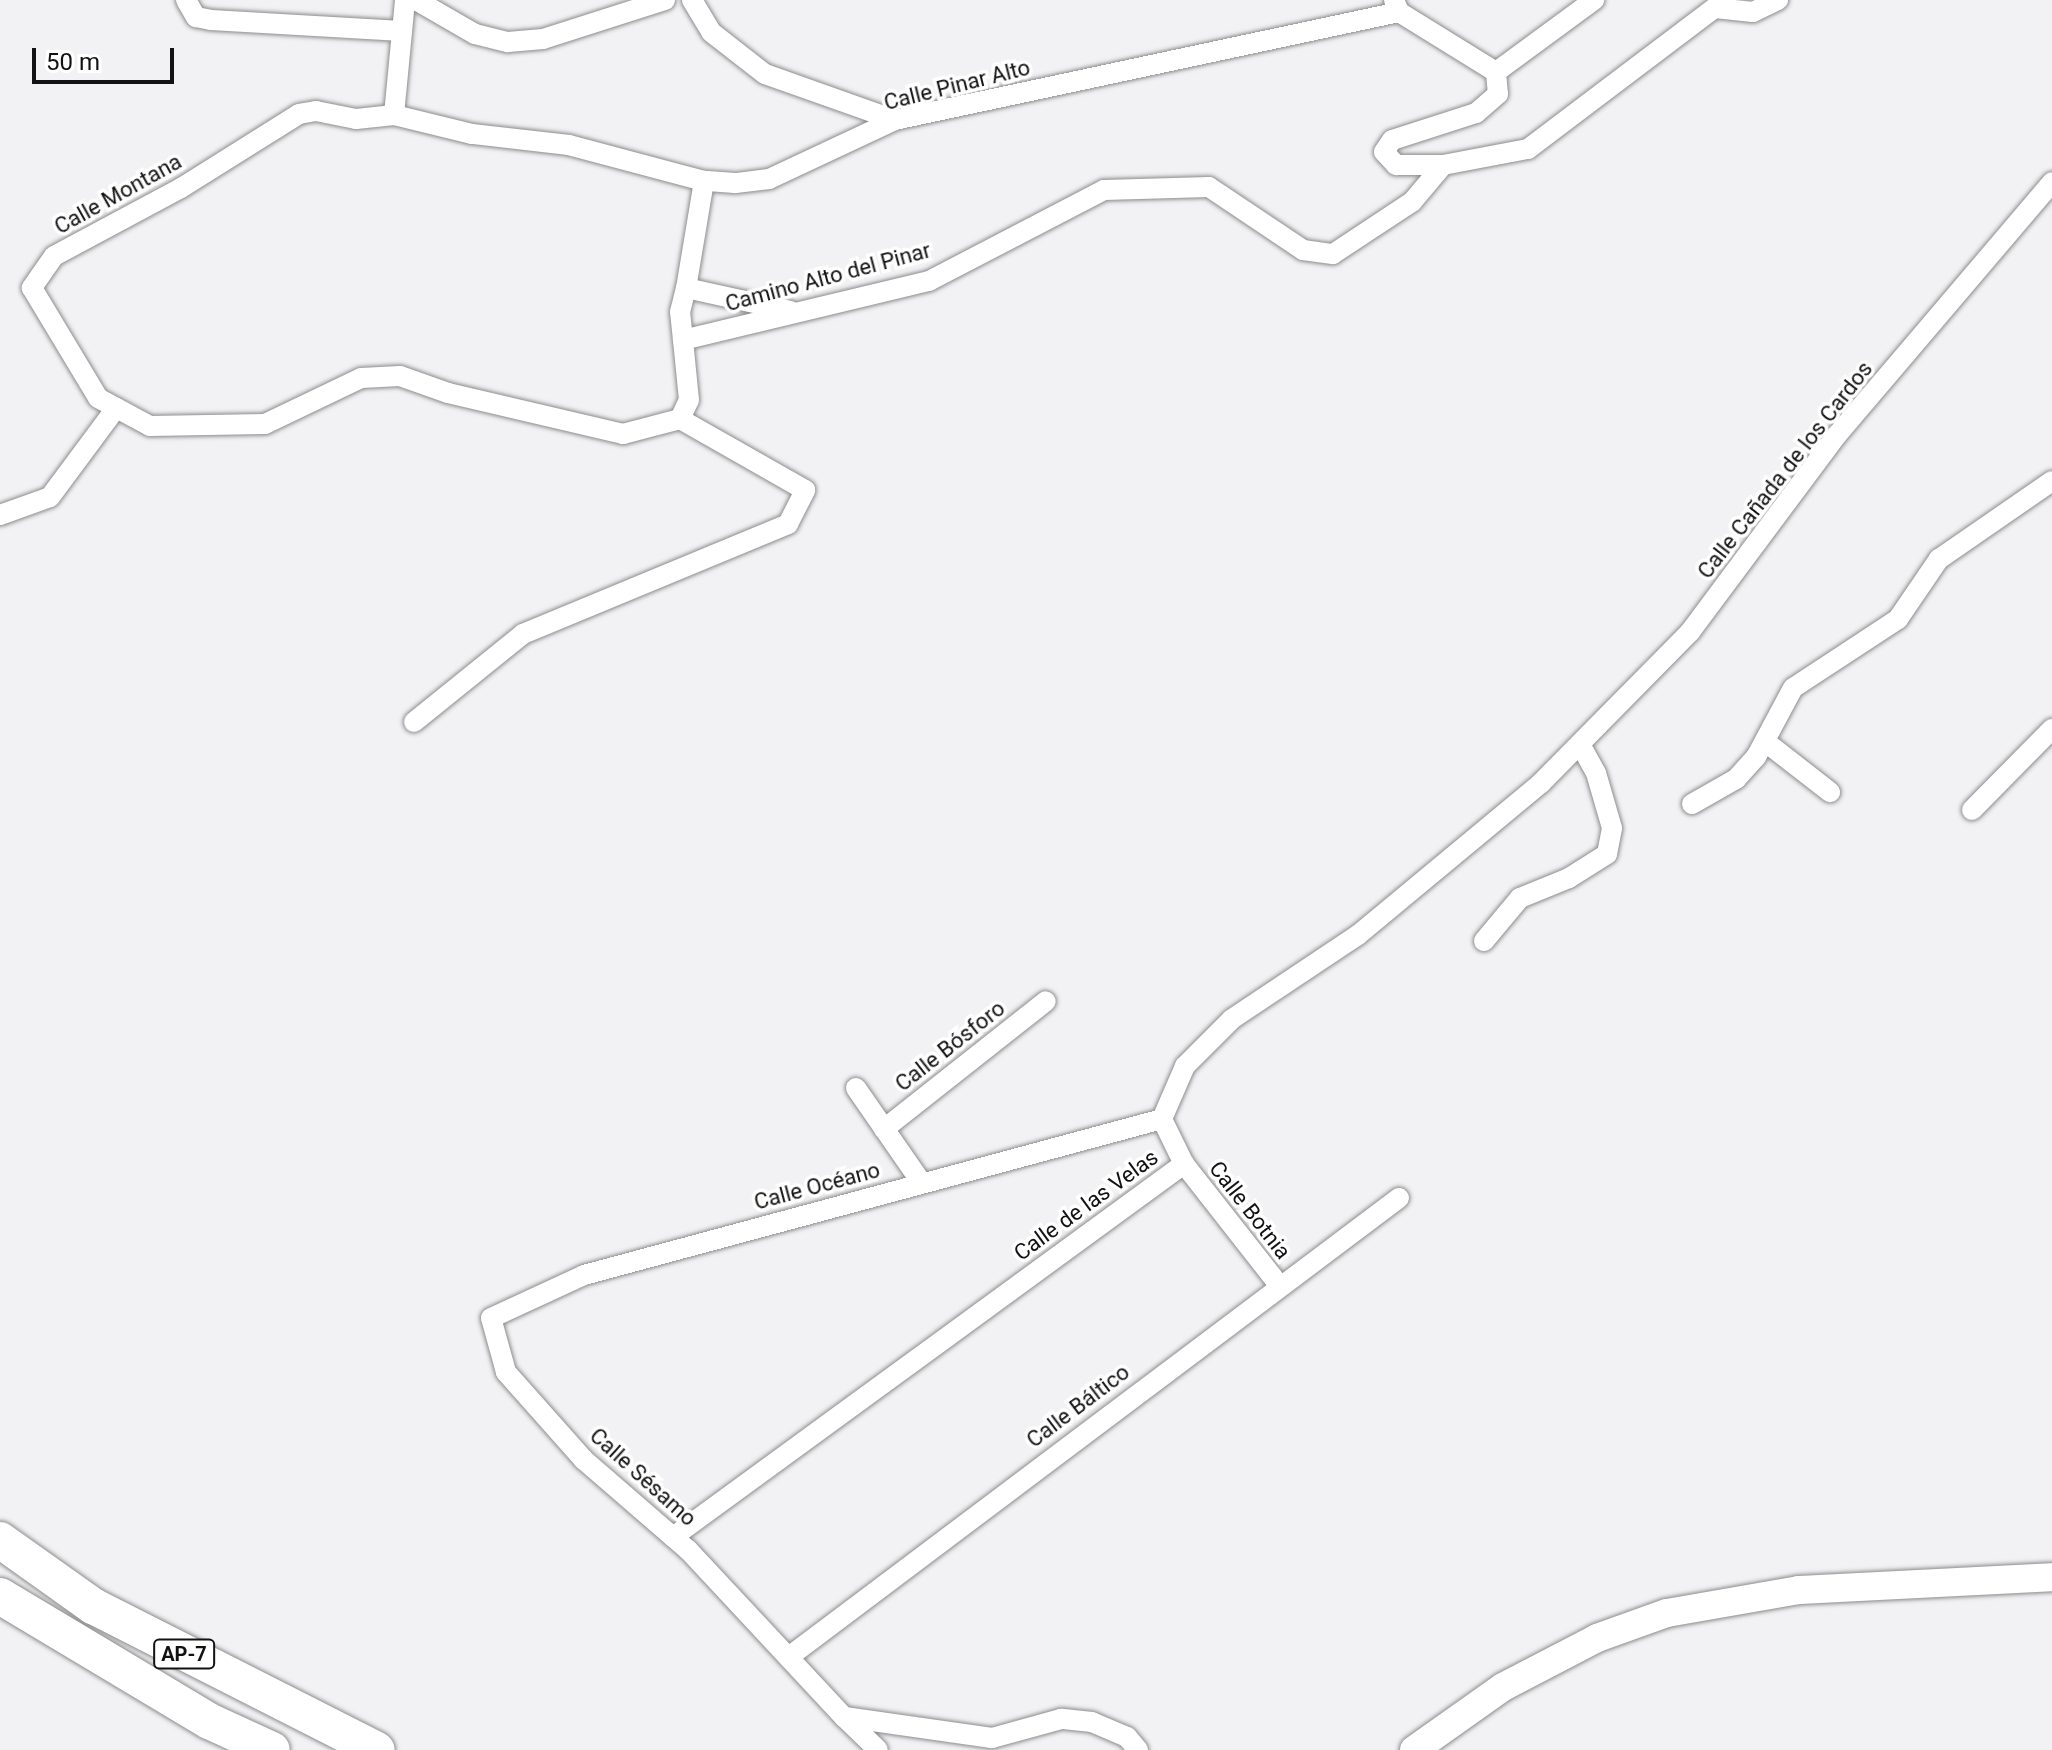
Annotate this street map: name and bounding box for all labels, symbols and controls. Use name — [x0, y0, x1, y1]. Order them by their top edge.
scale bar — [36, 32, 178, 82]
text: 50 m — [46, 48, 100, 76]
street label: Calle Pinar Alto — [881, 54, 1033, 116]
street label: Calle Montana — [50, 148, 186, 240]
street label: Camino Alto del Pinar — [722, 237, 934, 317]
street label: Calle Cañada de los Cardos — [1692, 356, 1878, 584]
street label: Calle Bósforo — [890, 995, 1010, 1097]
street label: Calle de las Velas — [1009, 1144, 1163, 1266]
street label: Calle Botnia — [1204, 1156, 1296, 1264]
street label: Calle Océano — [751, 1157, 883, 1215]
street label: Calle Báltico — [1021, 1359, 1135, 1453]
street label: Calle Sésamo — [584, 1422, 702, 1532]
road number: AP-7 — [152, 1638, 216, 1670]

